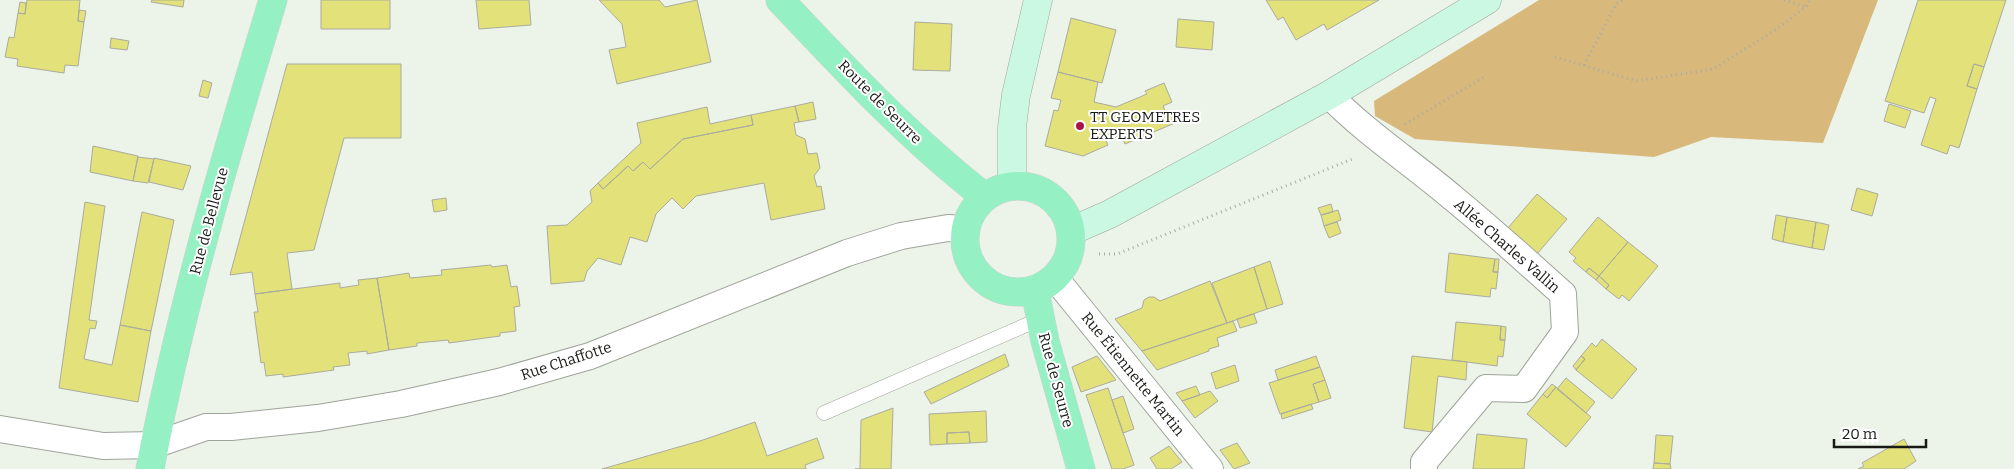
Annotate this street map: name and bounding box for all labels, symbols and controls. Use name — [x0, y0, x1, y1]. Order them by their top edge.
street label: Route de Seurre — [834, 56, 926, 148]
place label: TT GEOMETRES EXPERTS — [1090, 108, 1200, 143]
marker: TT GEOMETRES EXPERTS — [1074, 120, 1086, 132]
street label: Rue de Bellevue — [186, 166, 232, 276]
street label: Allée Charles Vallin — [1450, 195, 1564, 297]
street label: Rue Étiennette Martin — [1078, 309, 1189, 440]
street label: Rue de Seurre — [1035, 331, 1077, 429]
street label: Rue Chaffotte — [518, 338, 614, 384]
scale bar — [1834, 416, 1926, 448]
text: 20 m — [1842, 425, 1878, 443]

